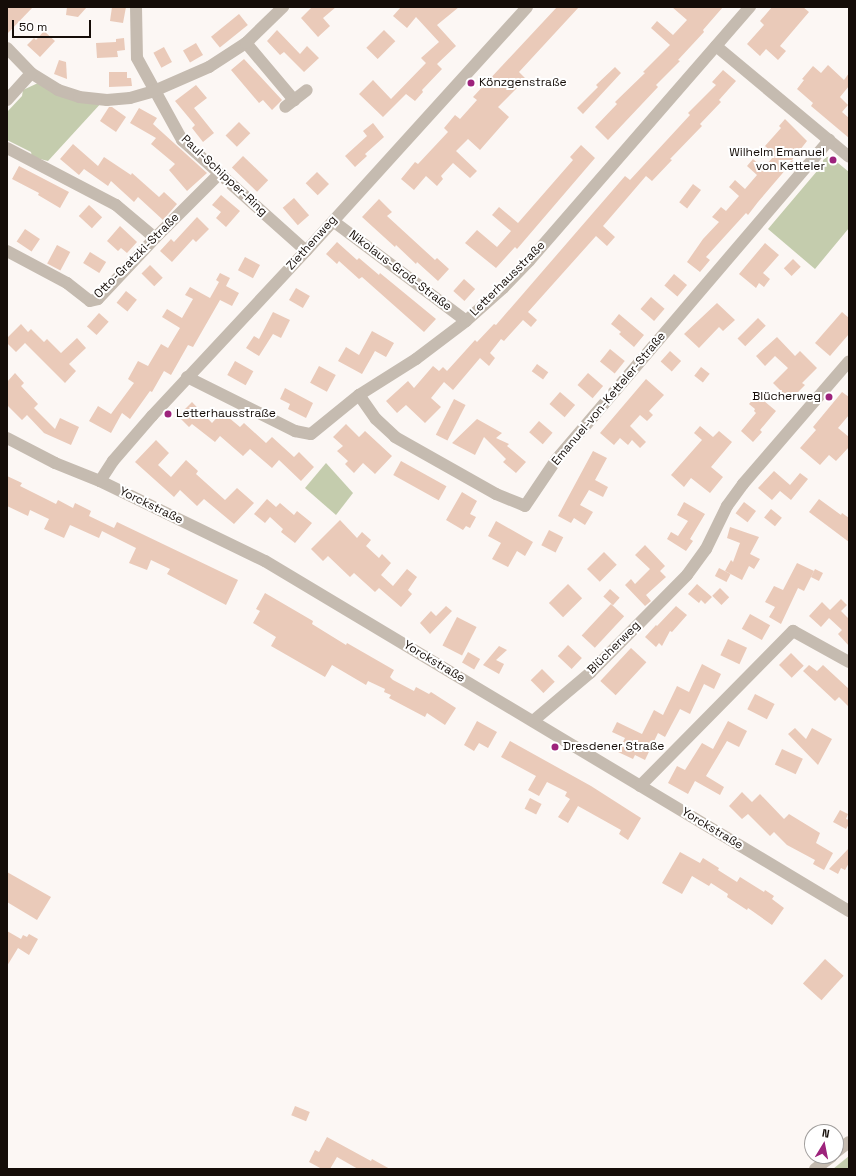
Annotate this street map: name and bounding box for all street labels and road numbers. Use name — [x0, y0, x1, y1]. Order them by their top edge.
street label: Paul-Schipper-Ring — [178, 132, 270, 220]
street label: Otto-Gratzki-Straße — [91, 210, 183, 302]
street label: Ziethenweg — [284, 213, 340, 273]
street label: Nikolaus-Groß-Straße — [346, 228, 454, 314]
street label: Letterhausstraße — [468, 239, 548, 319]
street label: Emanuel-von-Ketteler-Straße — [549, 329, 669, 469]
street label: Yorckstraße — [117, 484, 185, 528]
street label: Blücherweg — [585, 619, 643, 677]
street label: Yorckstraße — [401, 638, 467, 686]
street label: Yorckstraße — [679, 805, 745, 853]

